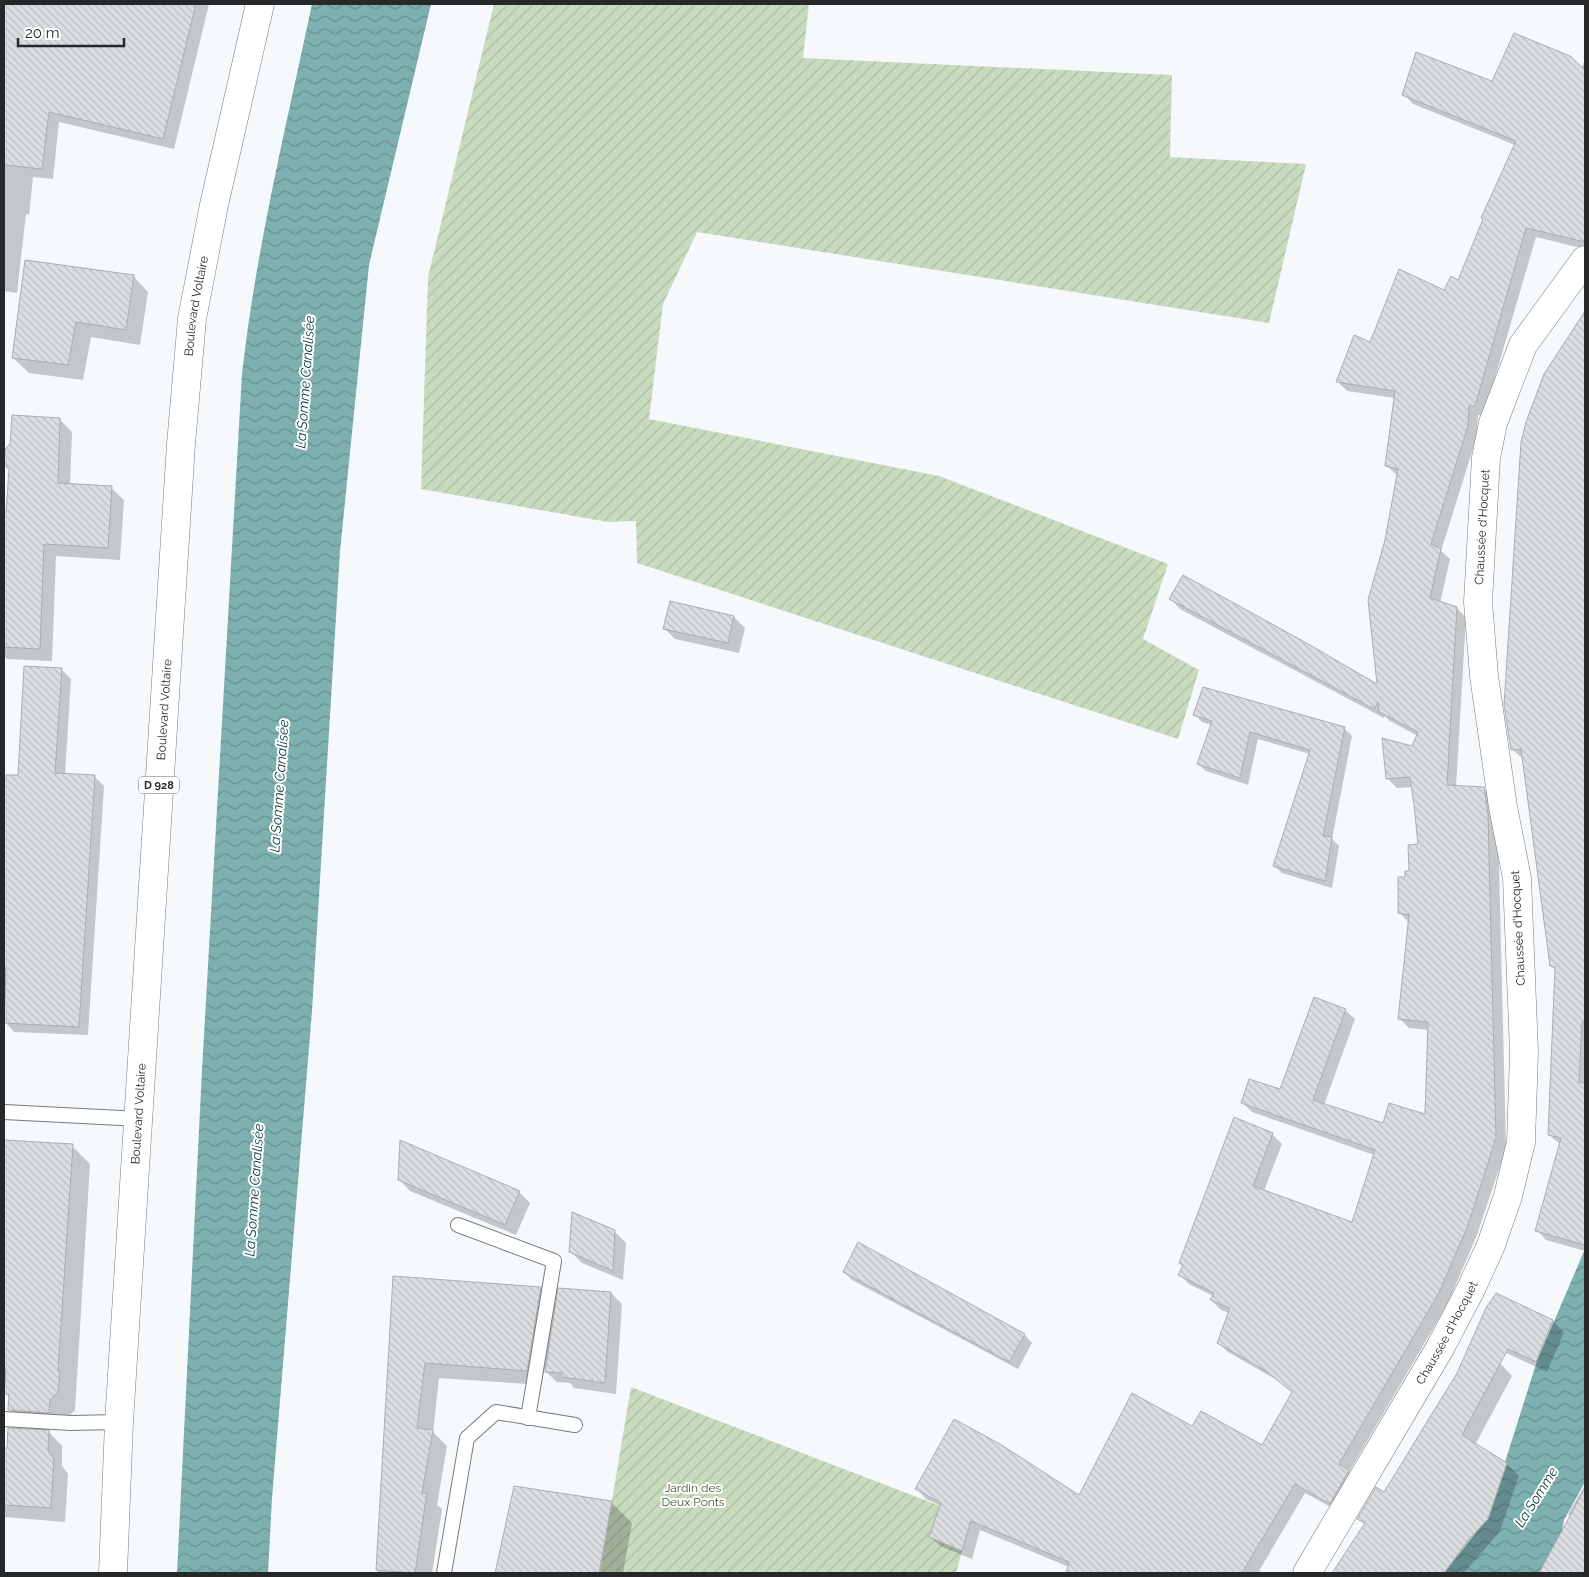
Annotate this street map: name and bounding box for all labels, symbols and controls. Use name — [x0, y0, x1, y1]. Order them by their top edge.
scale bar — [18, 15, 124, 47]
text: 20 m — [25, 24, 60, 42]
street label: Boulevard Voltaire — [182, 255, 211, 357]
water label: La Somme Canalisée — [292, 315, 318, 449]
street label: Chaussée d'Hocquet — [1472, 469, 1492, 585]
street label: Boulevard Voltaire — [154, 658, 174, 761]
water label: La Somme Canalisée — [266, 719, 292, 853]
road number: D 928 — [139, 776, 179, 794]
street label: Chaussée d'Hocquet — [1508, 870, 1528, 986]
street label: Boulevard Voltaire — [128, 1063, 149, 1165]
water label: La Somme Canalisée — [241, 1123, 267, 1257]
street label: Chaussée d'Hocquet — [1413, 1279, 1481, 1387]
water label: La Somme — [1511, 1464, 1561, 1530]
park label: Jardin des Deux Ponts — [661, 1481, 725, 1509]

